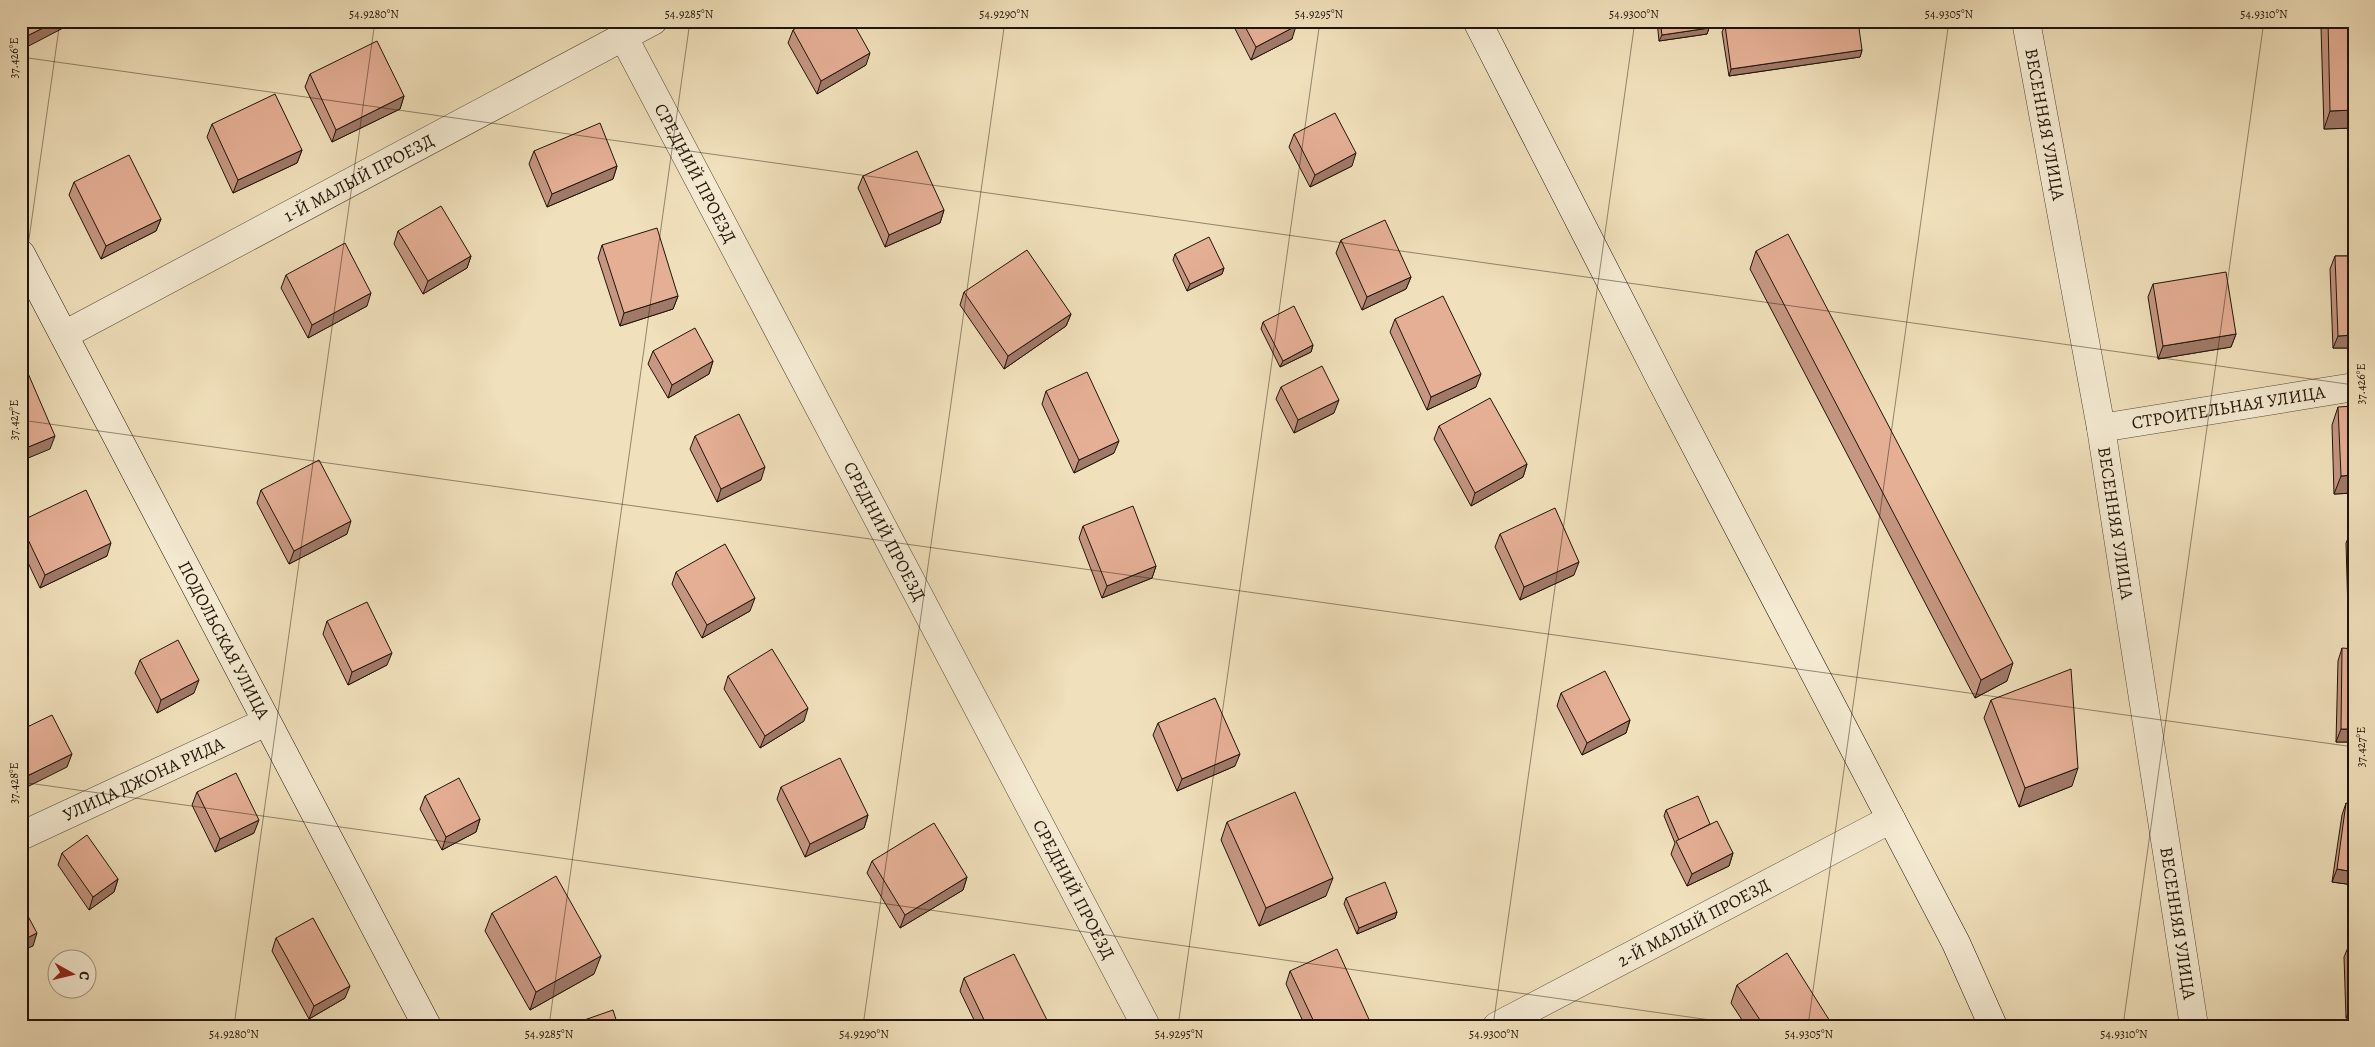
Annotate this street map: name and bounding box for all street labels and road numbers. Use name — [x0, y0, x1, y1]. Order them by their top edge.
street label: ВЕСЕННЯЯ УЛИЦА — [2019, 46, 2071, 203]
street label: СРЕДНИЙ ПРОЕЗД — [649, 99, 742, 247]
street label: 1-Й МАЛЫЙ ПРОЕЗД — [280, 128, 438, 228]
street label: СТРОИТЕЛЬНАЯ УЛИЦА — [2130, 380, 2327, 435]
street label: ВЕСЕННЯЯ УЛИЦА — [2092, 445, 2140, 601]
street label: СРЕДНИЙ ПРОЕЗД — [838, 457, 931, 605]
street label: ПОДОЛЬСКАЯ УЛИЦА — [172, 557, 276, 724]
street label: УЛИЦА ДЖОНА РИДА — [59, 731, 228, 827]
street label: СРЕДНИЙ ПРОЕЗД — [1027, 815, 1120, 963]
street label: ВЕСЕННЯЯ УЛИЦА — [2154, 845, 2202, 1002]
street label: 2-Й МАЛЫЙ ПРОЕЗД — [1613, 873, 1774, 973]

